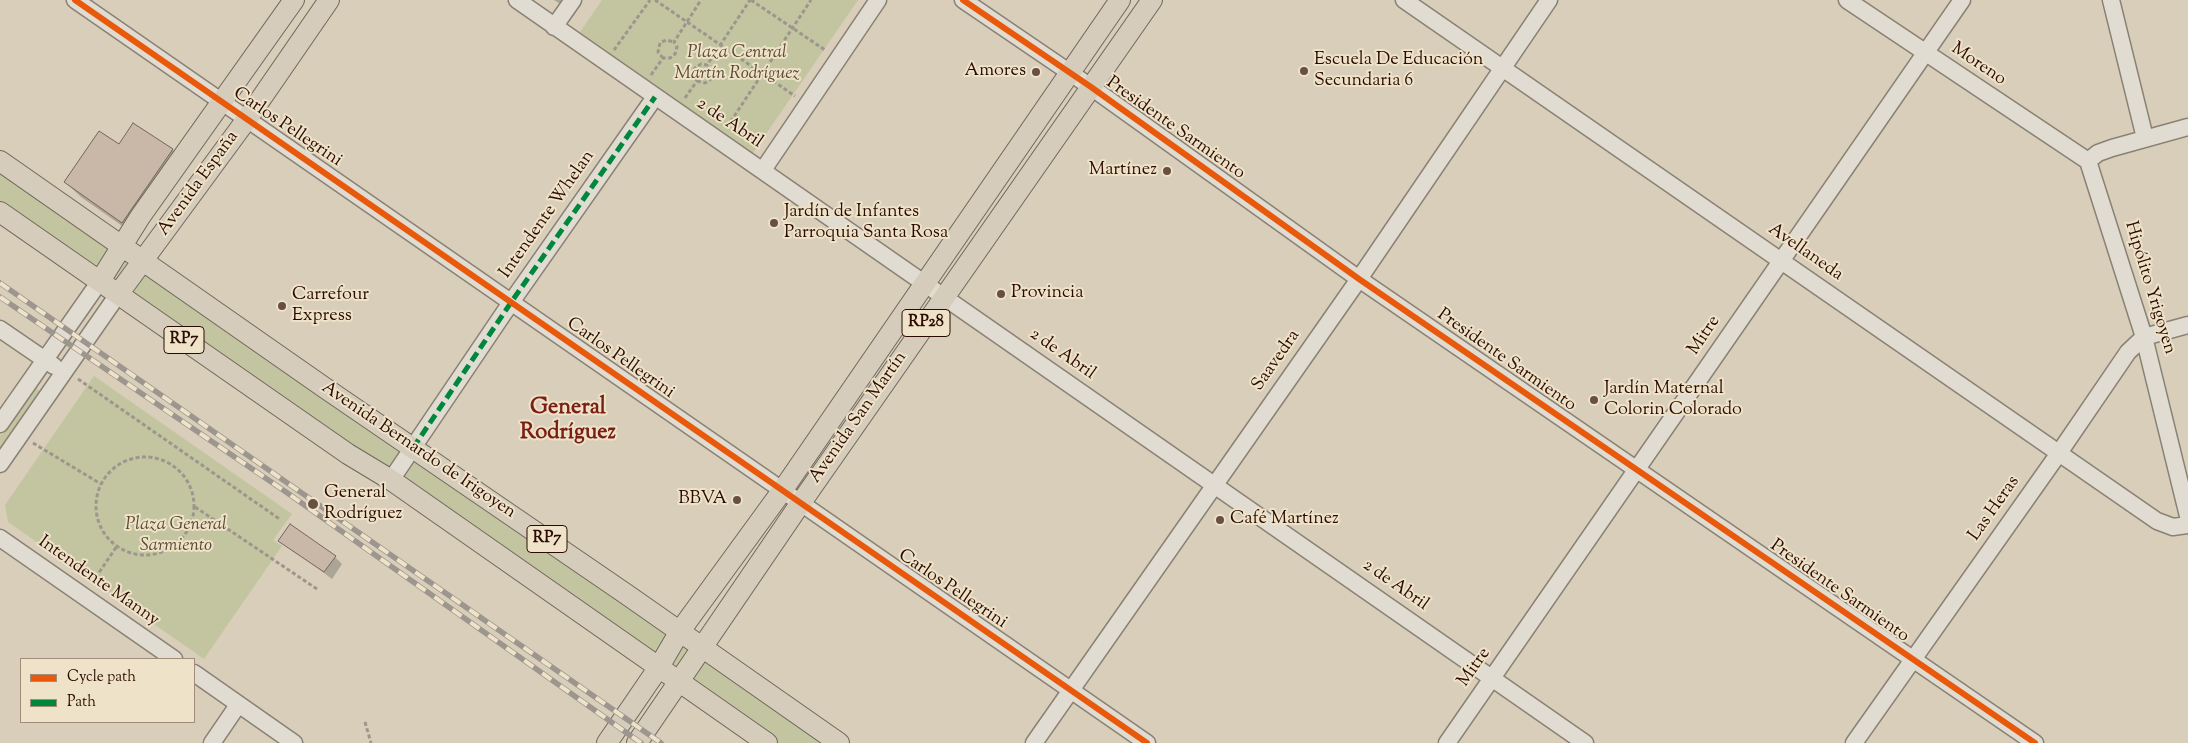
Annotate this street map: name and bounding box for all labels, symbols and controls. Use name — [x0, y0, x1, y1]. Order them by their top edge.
street label: Moreno — [1946, 39, 2010, 91]
park label: Plaza Central Martín Rodríguez — [674, 43, 800, 86]
place label: Escuela De Educación Secundaria 6 — [1314, 50, 1483, 92]
place label: Amores — [965, 61, 1026, 83]
marker: Escuela De Educación Secundaria 6 — [1298, 65, 1310, 77]
marker: Amores — [1030, 66, 1042, 78]
street label: Presidente Sarmiento — [1101, 73, 1249, 185]
street label: Carlos Pellegrini — [228, 84, 346, 172]
street label: 2 de Abril — [692, 94, 766, 154]
street label: Avenida España — [154, 127, 244, 241]
street label: Intendente Whelan — [496, 147, 600, 283]
place label: Martínez — [1089, 160, 1157, 182]
marker: Martínez — [1161, 165, 1173, 177]
place label: Jardín de Infantes Parroquia Santa Rosa — [784, 202, 948, 244]
marker: Jardín de Infantes Parroquia Santa Rosa — [768, 217, 780, 229]
street label: Avellaneda — [1763, 219, 1847, 287]
street label: Hipólito Yrigoyen — [2119, 219, 2179, 357]
place label: Provincia — [1011, 283, 1084, 305]
place label: Carrefour Express — [292, 285, 369, 328]
marker: Provincia — [995, 288, 1007, 300]
marker: Carrefour Express — [276, 300, 288, 312]
street label: Presidente Sarmiento — [1432, 305, 1580, 417]
road number: RP28 — [902, 309, 950, 336]
street label: Mitre — [1684, 312, 1726, 360]
street label: Carlos Pellegrini — [562, 314, 678, 404]
street label: 2 de Abril — [1025, 324, 1099, 386]
road number: RP7 — [164, 326, 204, 354]
street label: Saavedra — [1248, 326, 1306, 396]
street label: Avenida San Martín — [806, 348, 912, 488]
street label: Avenida Bernardo de Irigoyen — [317, 378, 519, 524]
place label: Jardín Maternal Colorin Colorado — [1604, 379, 1742, 422]
marker: Jardín Maternal Colorin Colorado — [1588, 394, 1600, 406]
district label: General Rodríguez — [520, 396, 616, 448]
street label: Las Heras — [1965, 472, 2025, 546]
place label: General Rodríguez — [324, 483, 402, 526]
place label: BBVA — [678, 489, 727, 511]
marker: BBVA — [731, 494, 743, 506]
marker: General Rodríguez — [306, 497, 320, 511]
place label: Café Martínez — [1230, 509, 1339, 531]
marker: Café Martínez — [1214, 514, 1226, 526]
park label: Plaza General Sarmiento — [125, 515, 227, 558]
road number: RP7 — [527, 526, 567, 552]
street label: Intendente Manny — [33, 532, 163, 632]
street label: Presidente Sarmiento — [1765, 536, 1913, 648]
street label: Carlos Pellegrini — [893, 546, 1011, 634]
street label: 2 de Abril — [1358, 555, 1432, 617]
street label: Mitre — [1454, 644, 1496, 692]
legend — [20, 658, 195, 723]
text: Cycle path — [67, 667, 136, 688]
text: Path — [67, 692, 96, 713]

